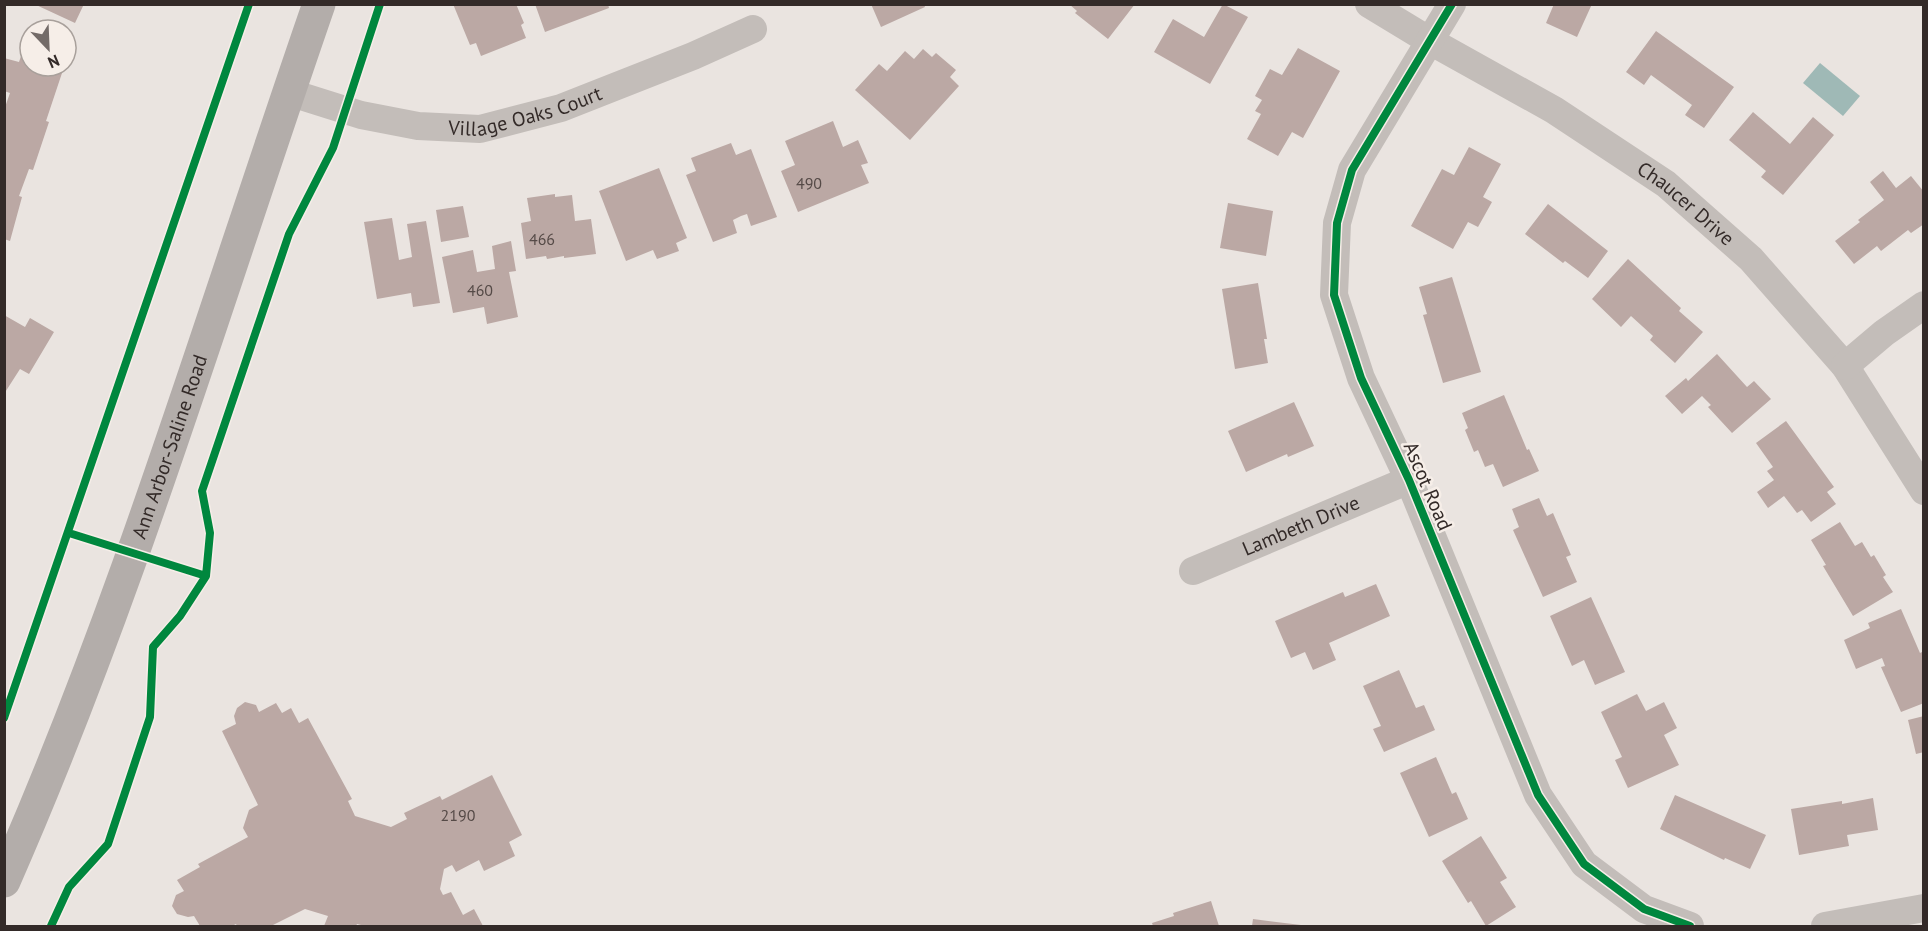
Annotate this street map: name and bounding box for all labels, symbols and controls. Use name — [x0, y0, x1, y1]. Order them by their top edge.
north arrow — [18, 18, 78, 78]
text: N — [45, 51, 63, 73]
street label: Village Oaks Court — [447, 80, 606, 142]
street label: Chaucer Drive — [1632, 156, 1740, 251]
house number: 490 — [796, 173, 822, 193]
house number: 466 — [529, 229, 555, 249]
house number: 460 — [467, 280, 493, 300]
street label: Ann Arbor-Saline Road — [126, 351, 213, 542]
street label: Ascot Road — [1398, 438, 1458, 534]
street label: Lambeth Drive — [1238, 489, 1363, 562]
house number: 2190 — [441, 805, 476, 825]

